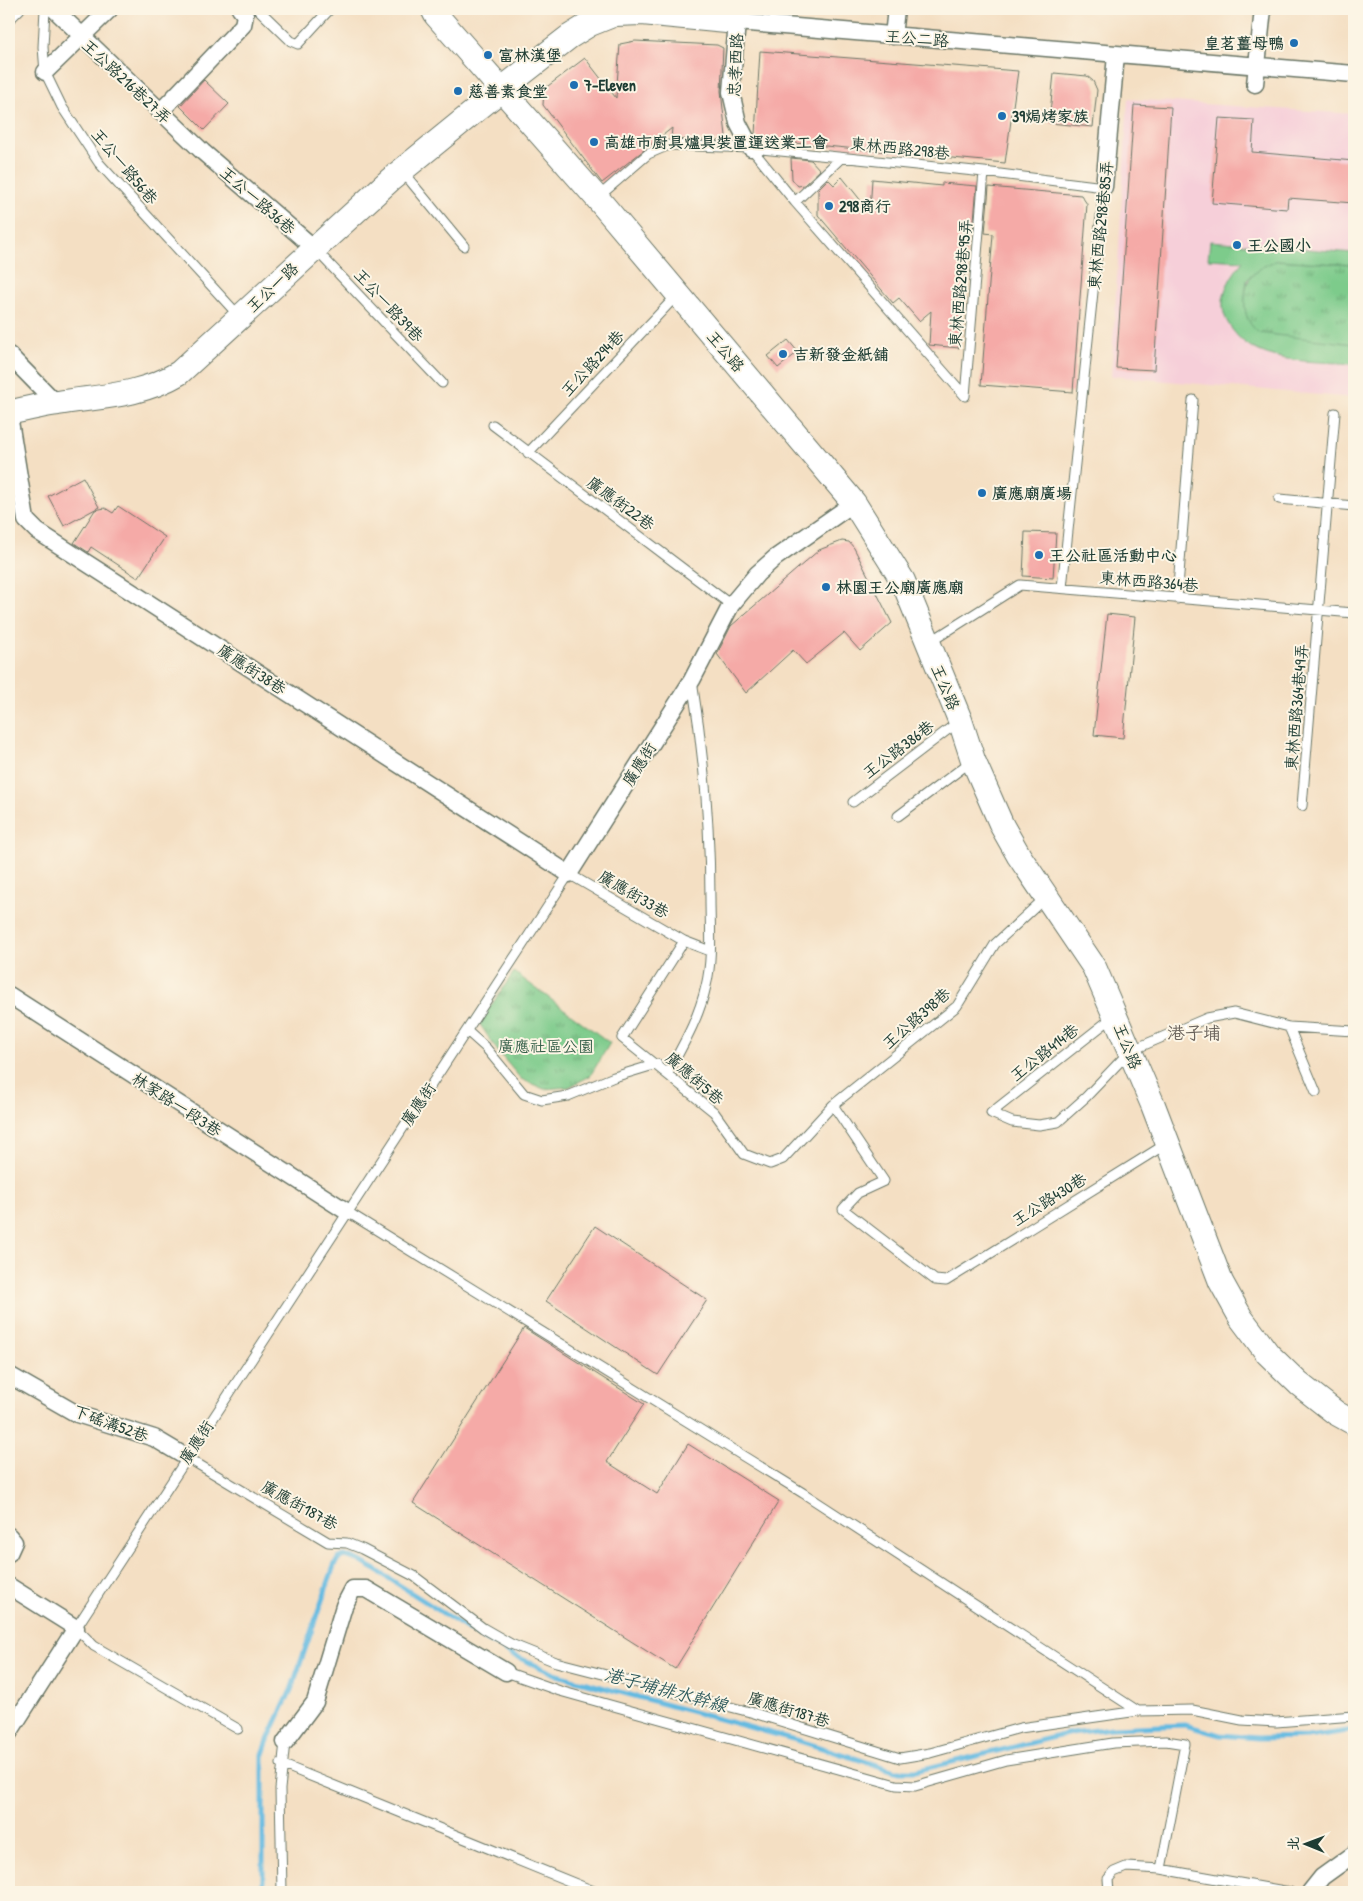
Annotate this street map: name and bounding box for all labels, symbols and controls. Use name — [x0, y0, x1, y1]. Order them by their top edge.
street label: 王公二路 — [884, 24, 950, 52]
street label: 忠孝西路 — [722, 32, 748, 98]
place label: 皇茗薑母鴨 — [1204, 32, 1284, 54]
street label: 王公路216巷27弄 — [77, 34, 177, 128]
marker: 皇茗薑母鴨 — [1288, 37, 1300, 49]
place label: 富林漢堡 — [498, 44, 562, 66]
marker: 富林漢堡 — [482, 49, 494, 61]
place label: 7-Eleven — [583, 74, 636, 96]
marker: 7-Eleven — [568, 79, 580, 91]
place label: 慈善素食堂 — [468, 80, 548, 102]
marker: 慈善素食堂 — [452, 85, 464, 97]
place label: 39焗烤家族 — [1012, 105, 1089, 127]
marker: 39焗烤家族 — [996, 110, 1008, 122]
street label: 王公一路56巷 — [87, 123, 163, 209]
place label: 高雄市廚具爐具裝置運送業工會 — [604, 131, 828, 153]
street label: 東林西路298巷 — [849, 132, 951, 164]
marker: 高雄市廚具爐具裝置運送業工會 — [588, 136, 600, 148]
street label: 東林西路298巷85弄 — [1082, 159, 1118, 291]
street label: 王公一路36巷 — [215, 161, 301, 239]
place label: 298商行 — [839, 195, 891, 217]
marker: 298商行 — [823, 200, 835, 212]
street label: 東林西路298巷95弄 — [943, 218, 977, 348]
place label: 王公國小 — [1247, 234, 1311, 256]
marker: 王公國小 — [1231, 239, 1243, 251]
street label: 王公一路 — [241, 257, 303, 317]
street label: 王公一路39巷 — [349, 263, 429, 347]
street label: 王公路294巷 — [556, 325, 628, 401]
street label: 王公路 — [702, 326, 750, 376]
place label: 吉新發金紙舖 — [793, 343, 889, 365]
marker: 吉新發金紙舖 — [777, 348, 789, 360]
street label: 廣應街22巷 — [583, 471, 659, 535]
place label: 廣應廟廣場 — [992, 482, 1072, 504]
marker: 廣應廟廣場 — [976, 487, 988, 499]
place label: 王公社區活動中心 — [1049, 544, 1177, 566]
marker: 王公社區活動中心 — [1033, 549, 1045, 561]
street label: 東林西路364巷 — [1098, 566, 1200, 596]
place label: 林園王公廟廣應廟 — [836, 576, 964, 598]
marker: 林園王公廟廣應廟 — [820, 581, 832, 593]
street label: 廣應街38巷 — [213, 639, 291, 699]
street label: 東林西路364巷49弄 — [1279, 643, 1313, 771]
street label: 王公路 — [926, 661, 966, 713]
street label: 王公路386巷 — [858, 715, 938, 783]
street label: 廣應街 — [617, 738, 661, 790]
street label: 廣應街33巷 — [595, 865, 673, 923]
street label: 王公路398巷 — [877, 982, 955, 1054]
street label: 王公路414巷 — [1005, 1018, 1083, 1086]
street label: 王公路 — [1109, 1020, 1147, 1072]
district label: 港子埔 — [1167, 1020, 1221, 1045]
park label: 廣應社區公園 — [498, 1035, 594, 1057]
street label: 廣應街5巷 — [661, 1046, 729, 1110]
street label: 林家路一段3巷 — [128, 1067, 226, 1141]
street label: 廣應街 — [395, 1078, 441, 1130]
street label: 王公路430巷 — [1007, 1167, 1091, 1231]
street label: 下磘溝52巷 — [70, 1399, 152, 1447]
street label: 廣應街 — [174, 1416, 218, 1468]
street label: 廣應街187巷 — [258, 1475, 342, 1535]
water label: 港子埔排水幹線 — [602, 1661, 731, 1718]
street label: 廣應街187巷 — [745, 1686, 833, 1732]
north arrow — [1280, 1818, 1330, 1868]
text: 北 — [1283, 1837, 1302, 1851]

